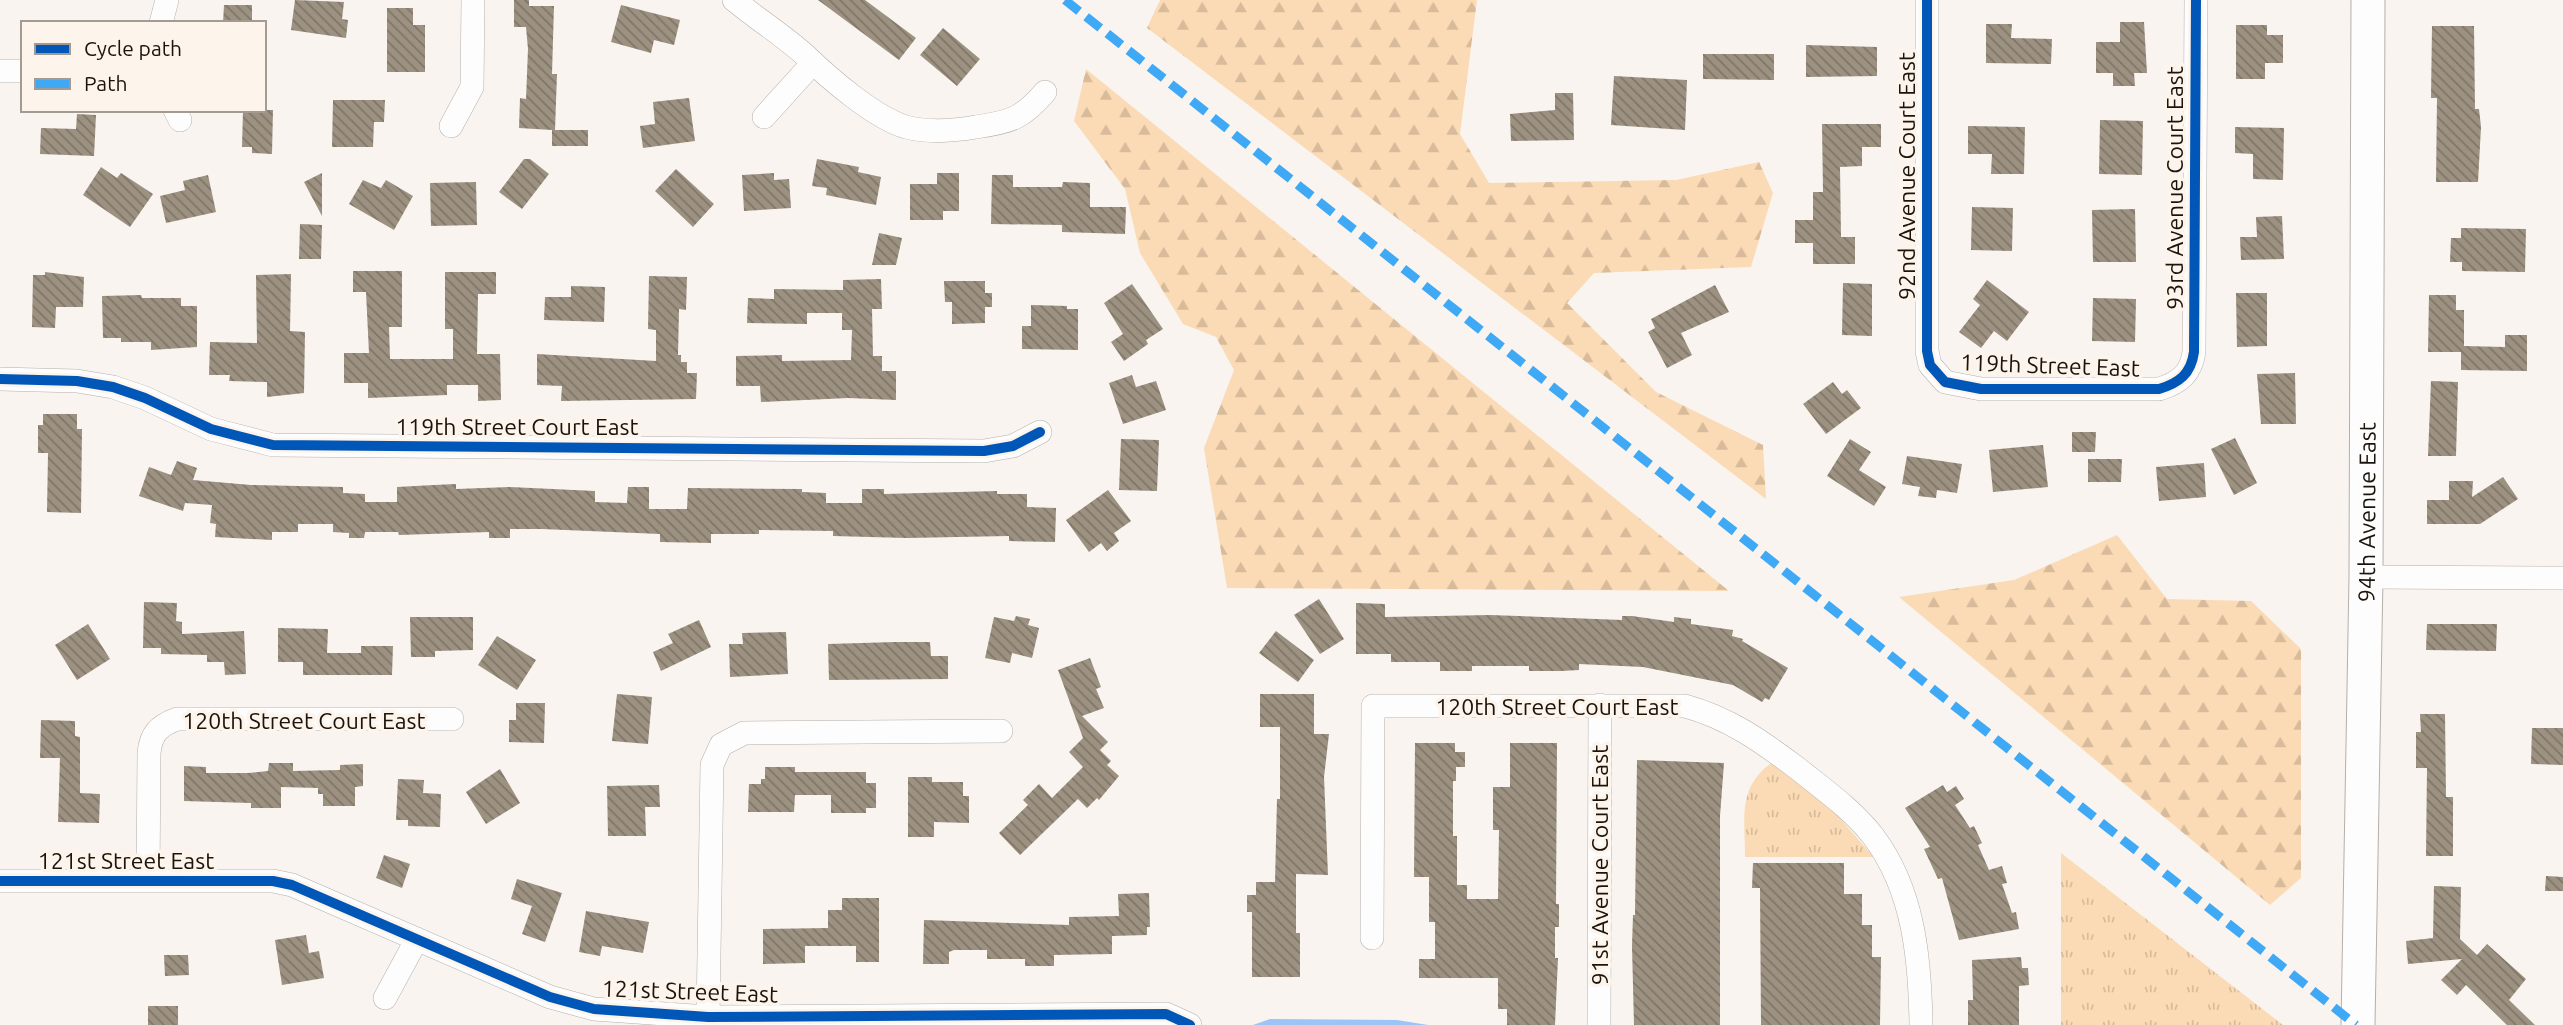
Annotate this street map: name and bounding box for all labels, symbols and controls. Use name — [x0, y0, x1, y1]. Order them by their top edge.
legend — [21, 21, 266, 112]
text: Cycle path — [84, 36, 182, 60]
street label: 92nd Avenue Court East — [1894, 52, 1919, 300]
street label: 93rd Avenue Court East — [2162, 66, 2187, 310]
text: Path — [84, 71, 127, 95]
street label: 119th Street East — [1960, 349, 2140, 381]
street label: 119th Street Court East — [395, 414, 639, 439]
street label: 94th Avenue East — [2353, 422, 2379, 602]
street label: 120th Street Court East — [1435, 694, 1679, 719]
street label: 120th Street Court East — [182, 708, 426, 733]
street label: 91st Avenue Court East — [1587, 745, 1612, 985]
street label: 121st Street East — [38, 848, 214, 873]
street label: 121st Street East — [601, 975, 779, 1007]

